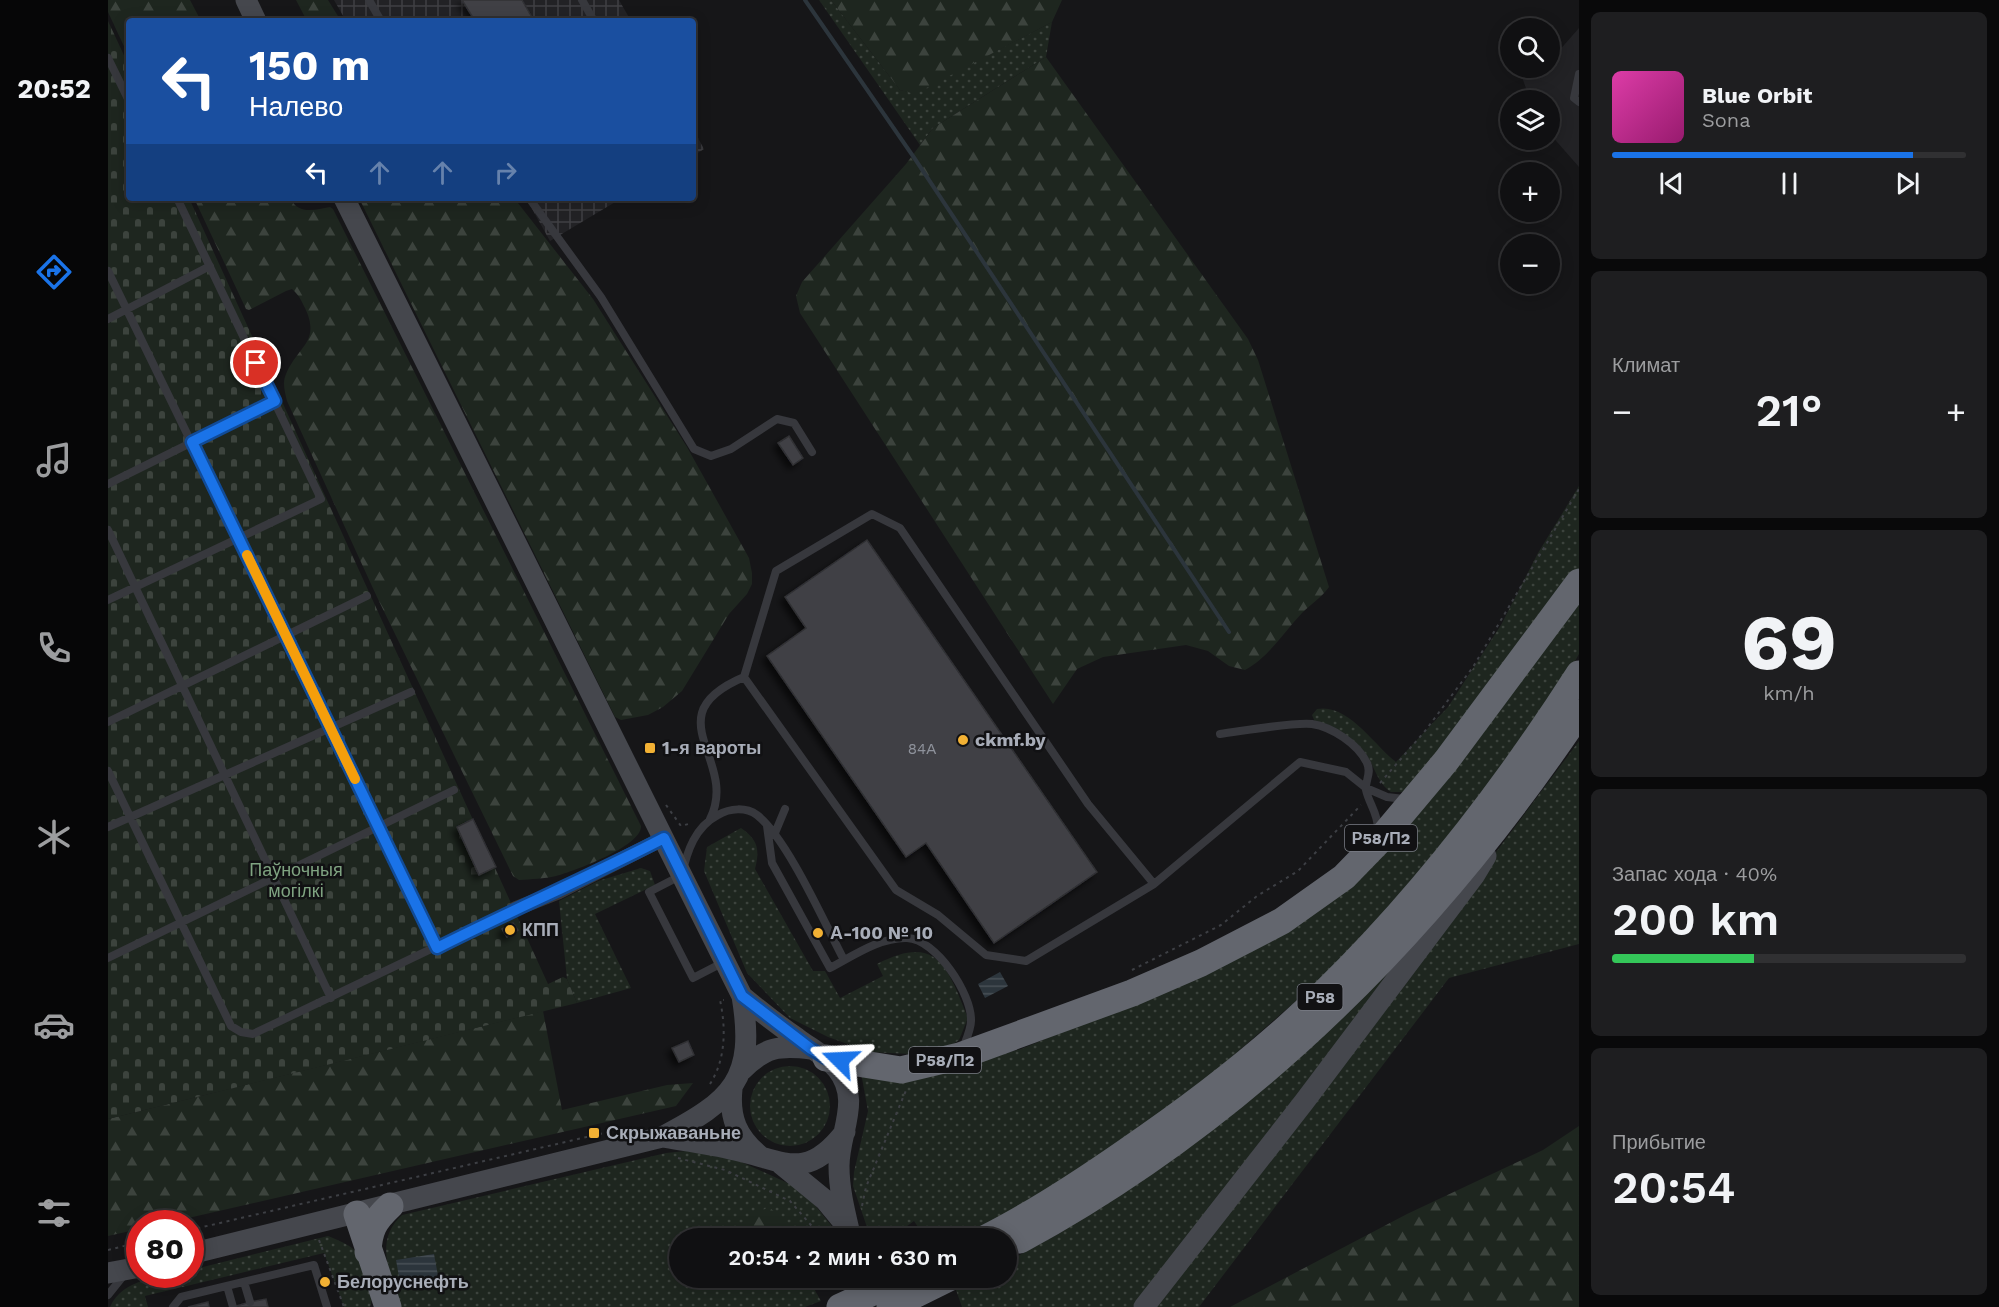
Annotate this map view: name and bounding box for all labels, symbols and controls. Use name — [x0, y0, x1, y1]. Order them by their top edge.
map controls — [1500, 18, 1560, 294]
button: search — [1500, 18, 1560, 78]
text: 150 m — [249, 41, 370, 90]
icon: left — [150, 42, 228, 120]
text: 20:52 — [17, 73, 91, 105]
text: Blue Orbit — [1702, 83, 1812, 108]
button: layers — [1500, 90, 1560, 150]
text: Налево — [249, 91, 343, 123]
text: Sona — [1702, 108, 1751, 132]
icon: left — [300, 156, 333, 189]
icon: ahead — [363, 156, 396, 189]
icon: ahead — [426, 156, 459, 189]
icon: right — [489, 156, 522, 189]
button: + — [1500, 162, 1560, 222]
icon: previous — [1655, 167, 1688, 200]
icon: pause — [1773, 167, 1806, 200]
icon: next — [1891, 167, 1924, 200]
button: − — [1500, 234, 1560, 294]
icon: directions — [33, 251, 75, 293]
pin — [230, 337, 281, 388]
icon: arrive — [239, 346, 272, 379]
text: Климат — [1612, 353, 1680, 377]
text: 21° — [1755, 384, 1823, 437]
text: − — [1612, 392, 1632, 431]
text: + — [1946, 392, 1966, 431]
icon: music — [33, 439, 75, 481]
text: 69 — [1741, 596, 1837, 688]
icon: phone — [33, 627, 75, 669]
text: km/h — [1763, 681, 1815, 705]
place label: ckmf.by — [975, 729, 1047, 750]
marker: ckmf.by — [956, 733, 970, 747]
place label: 1-я вароты — [662, 737, 761, 758]
house number: 84А — [908, 740, 936, 758]
marker: 1-я вароты — [643, 741, 657, 755]
icon: climate — [33, 816, 75, 858]
road number: Р58/П2 — [1345, 825, 1417, 851]
park label: Паўночныя могілкі — [249, 859, 343, 901]
text: Запас хода · 40% — [1612, 862, 1777, 886]
text: 200 km — [1612, 893, 1779, 946]
place label: КПП — [522, 919, 559, 940]
place label: А-100 № 10 — [830, 922, 933, 943]
marker: КПП — [503, 923, 517, 937]
marker: А-100 № 10 — [811, 926, 825, 940]
road number: Р58 — [1298, 984, 1342, 1010]
icon: car — [33, 1004, 75, 1046]
position arrow — [808, 1028, 872, 1092]
road number: Р58/П2 — [909, 1047, 981, 1073]
place label: Скрыжаваньне — [606, 1122, 741, 1143]
marker: Скрыжаваньне — [587, 1126, 601, 1140]
text: Прибытие — [1612, 1130, 1706, 1154]
text: 20:54 — [1612, 1161, 1735, 1214]
icon: filters — [33, 1192, 75, 1234]
speed limit sign: 80 — [126, 1210, 204, 1288]
text: 20:54 · 2 мин · 630 m — [728, 1245, 958, 1270]
place label: Белоруснефть — [337, 1271, 469, 1292]
marker: Белоруснефть — [318, 1275, 332, 1289]

